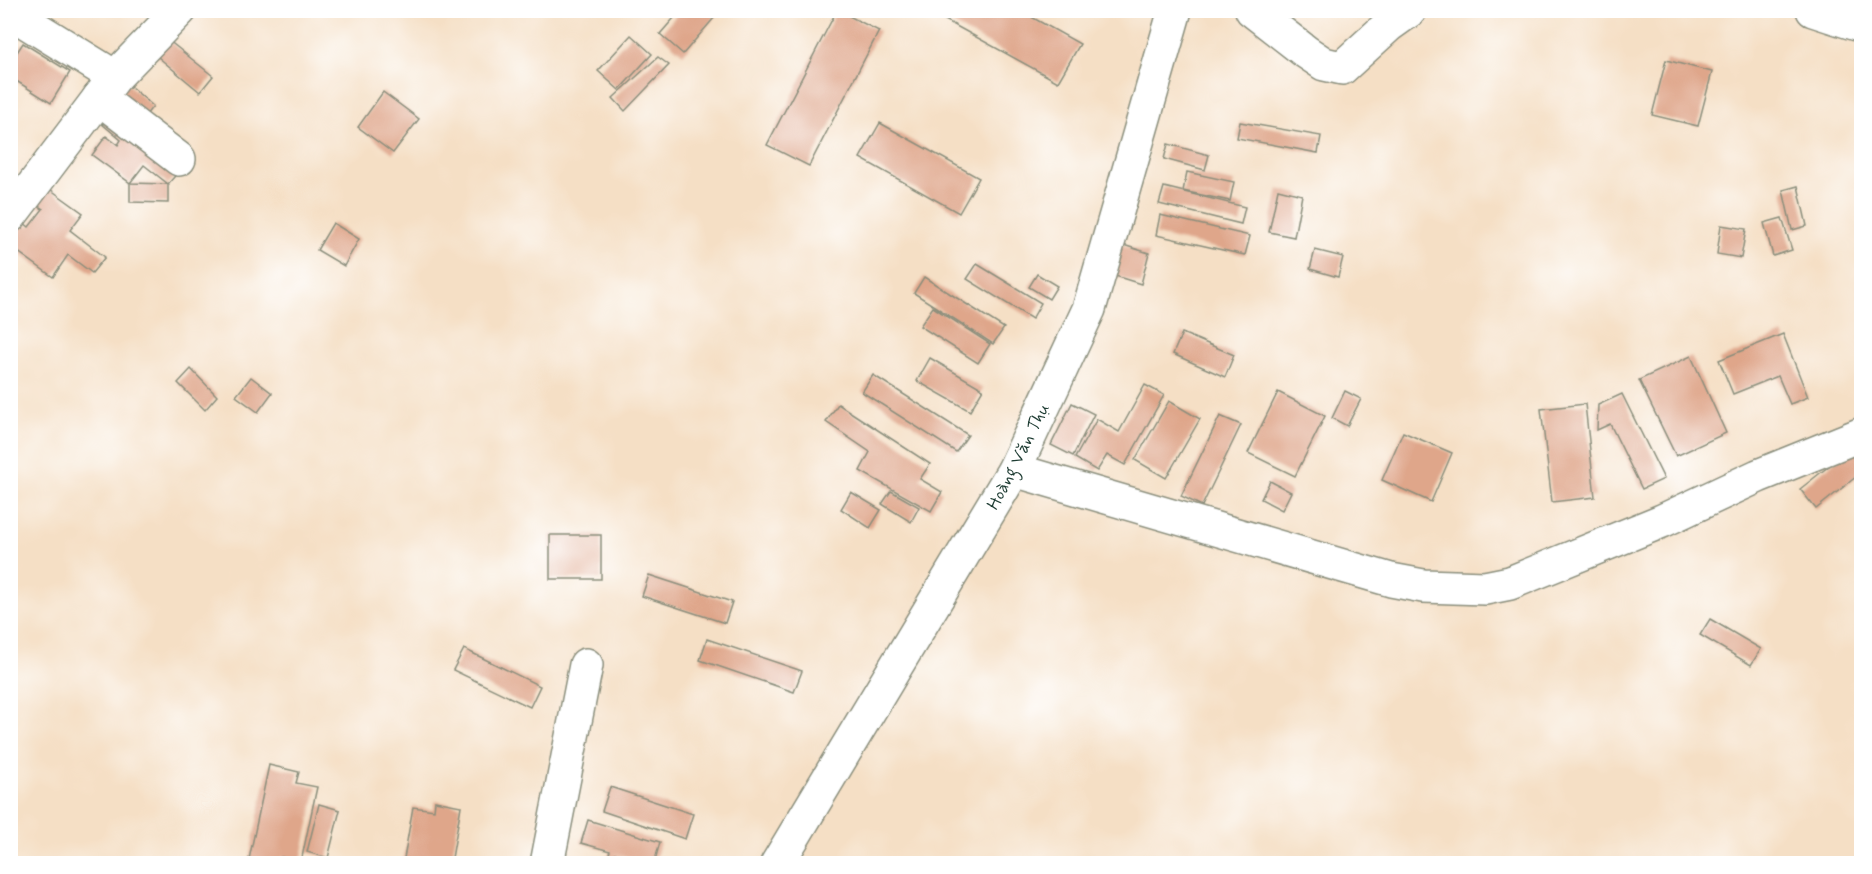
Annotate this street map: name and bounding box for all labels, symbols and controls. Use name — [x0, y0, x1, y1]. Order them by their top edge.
street label: Hoàng Văn Thụ — [982, 399, 1058, 515]

